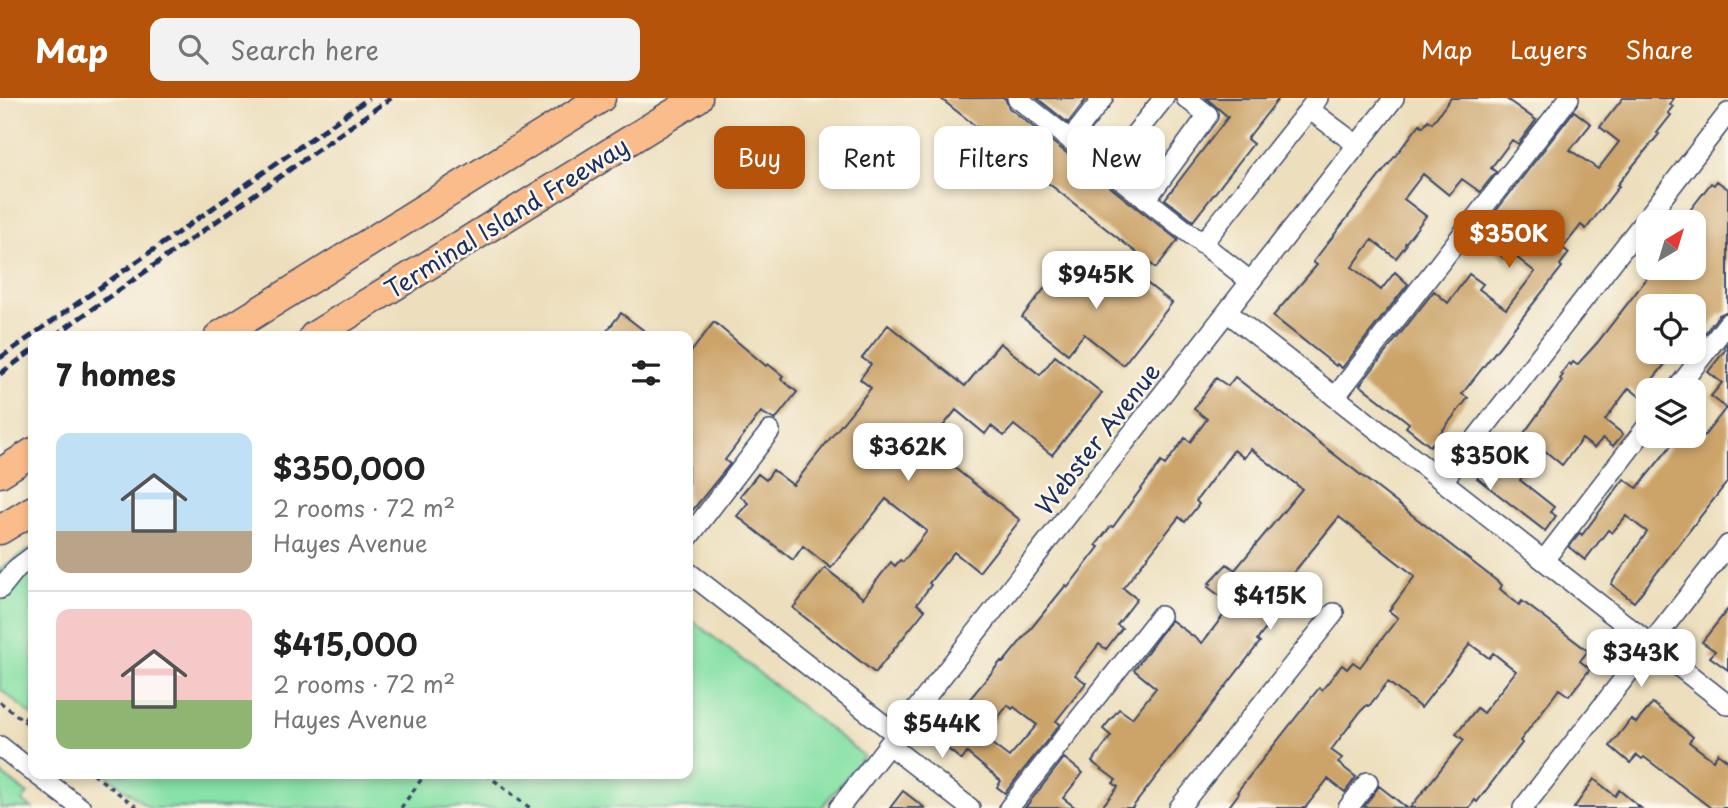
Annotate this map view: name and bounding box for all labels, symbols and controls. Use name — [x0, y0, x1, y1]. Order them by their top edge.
search box — [150, 18, 640, 81]
text: Map — [35, 24, 108, 74]
icon: search — [174, 30, 212, 68]
text: Search here — [230, 30, 379, 69]
text: Map — [1421, 31, 1472, 67]
text: Layers — [1510, 31, 1587, 67]
text: Share — [1625, 31, 1693, 67]
chip: Buy — [714, 126, 805, 189]
chip: Rent — [819, 126, 920, 189]
chip: Filters — [934, 126, 1053, 189]
chip: New — [1067, 126, 1165, 189]
street label: Terminal Island Freeway — [377, 127, 635, 307]
north arrow — [1636, 210, 1706, 280]
map controls — [1636, 210, 1706, 448]
pin: $350K — [1460, 211, 1558, 270]
text: $350K — [1470, 215, 1548, 250]
pin: $945K — [1047, 252, 1145, 311]
text: $945K — [1058, 256, 1134, 291]
button: locate — [1636, 294, 1706, 364]
text: 7 homes — [56, 351, 176, 396]
icon: filters — [627, 354, 665, 392]
street label: Webster Avenue — [1026, 354, 1168, 522]
button: layers — [1636, 378, 1706, 448]
pin: $362K — [859, 424, 957, 483]
text: $362K — [869, 428, 947, 463]
pin: $350K — [1441, 432, 1539, 492]
text: $350K — [1451, 437, 1529, 472]
text: $350,000 — [273, 445, 425, 490]
icon: home — [112, 461, 196, 545]
text: 2 rooms · 72 m² — [273, 490, 455, 525]
text: Hayes Avenue — [273, 525, 428, 560]
pin: $415K — [1221, 573, 1319, 632]
text: $415K — [1233, 577, 1307, 612]
text: $415,000 — [273, 621, 418, 666]
pin: $343K — [1592, 630, 1690, 689]
text: $343K — [1603, 634, 1679, 669]
icon: home — [112, 637, 196, 721]
text: 2 rooms · 72 m² — [273, 666, 455, 701]
pin: $544K — [893, 700, 991, 760]
text: Hayes Avenue — [273, 701, 428, 736]
text: $544K — [903, 705, 981, 740]

